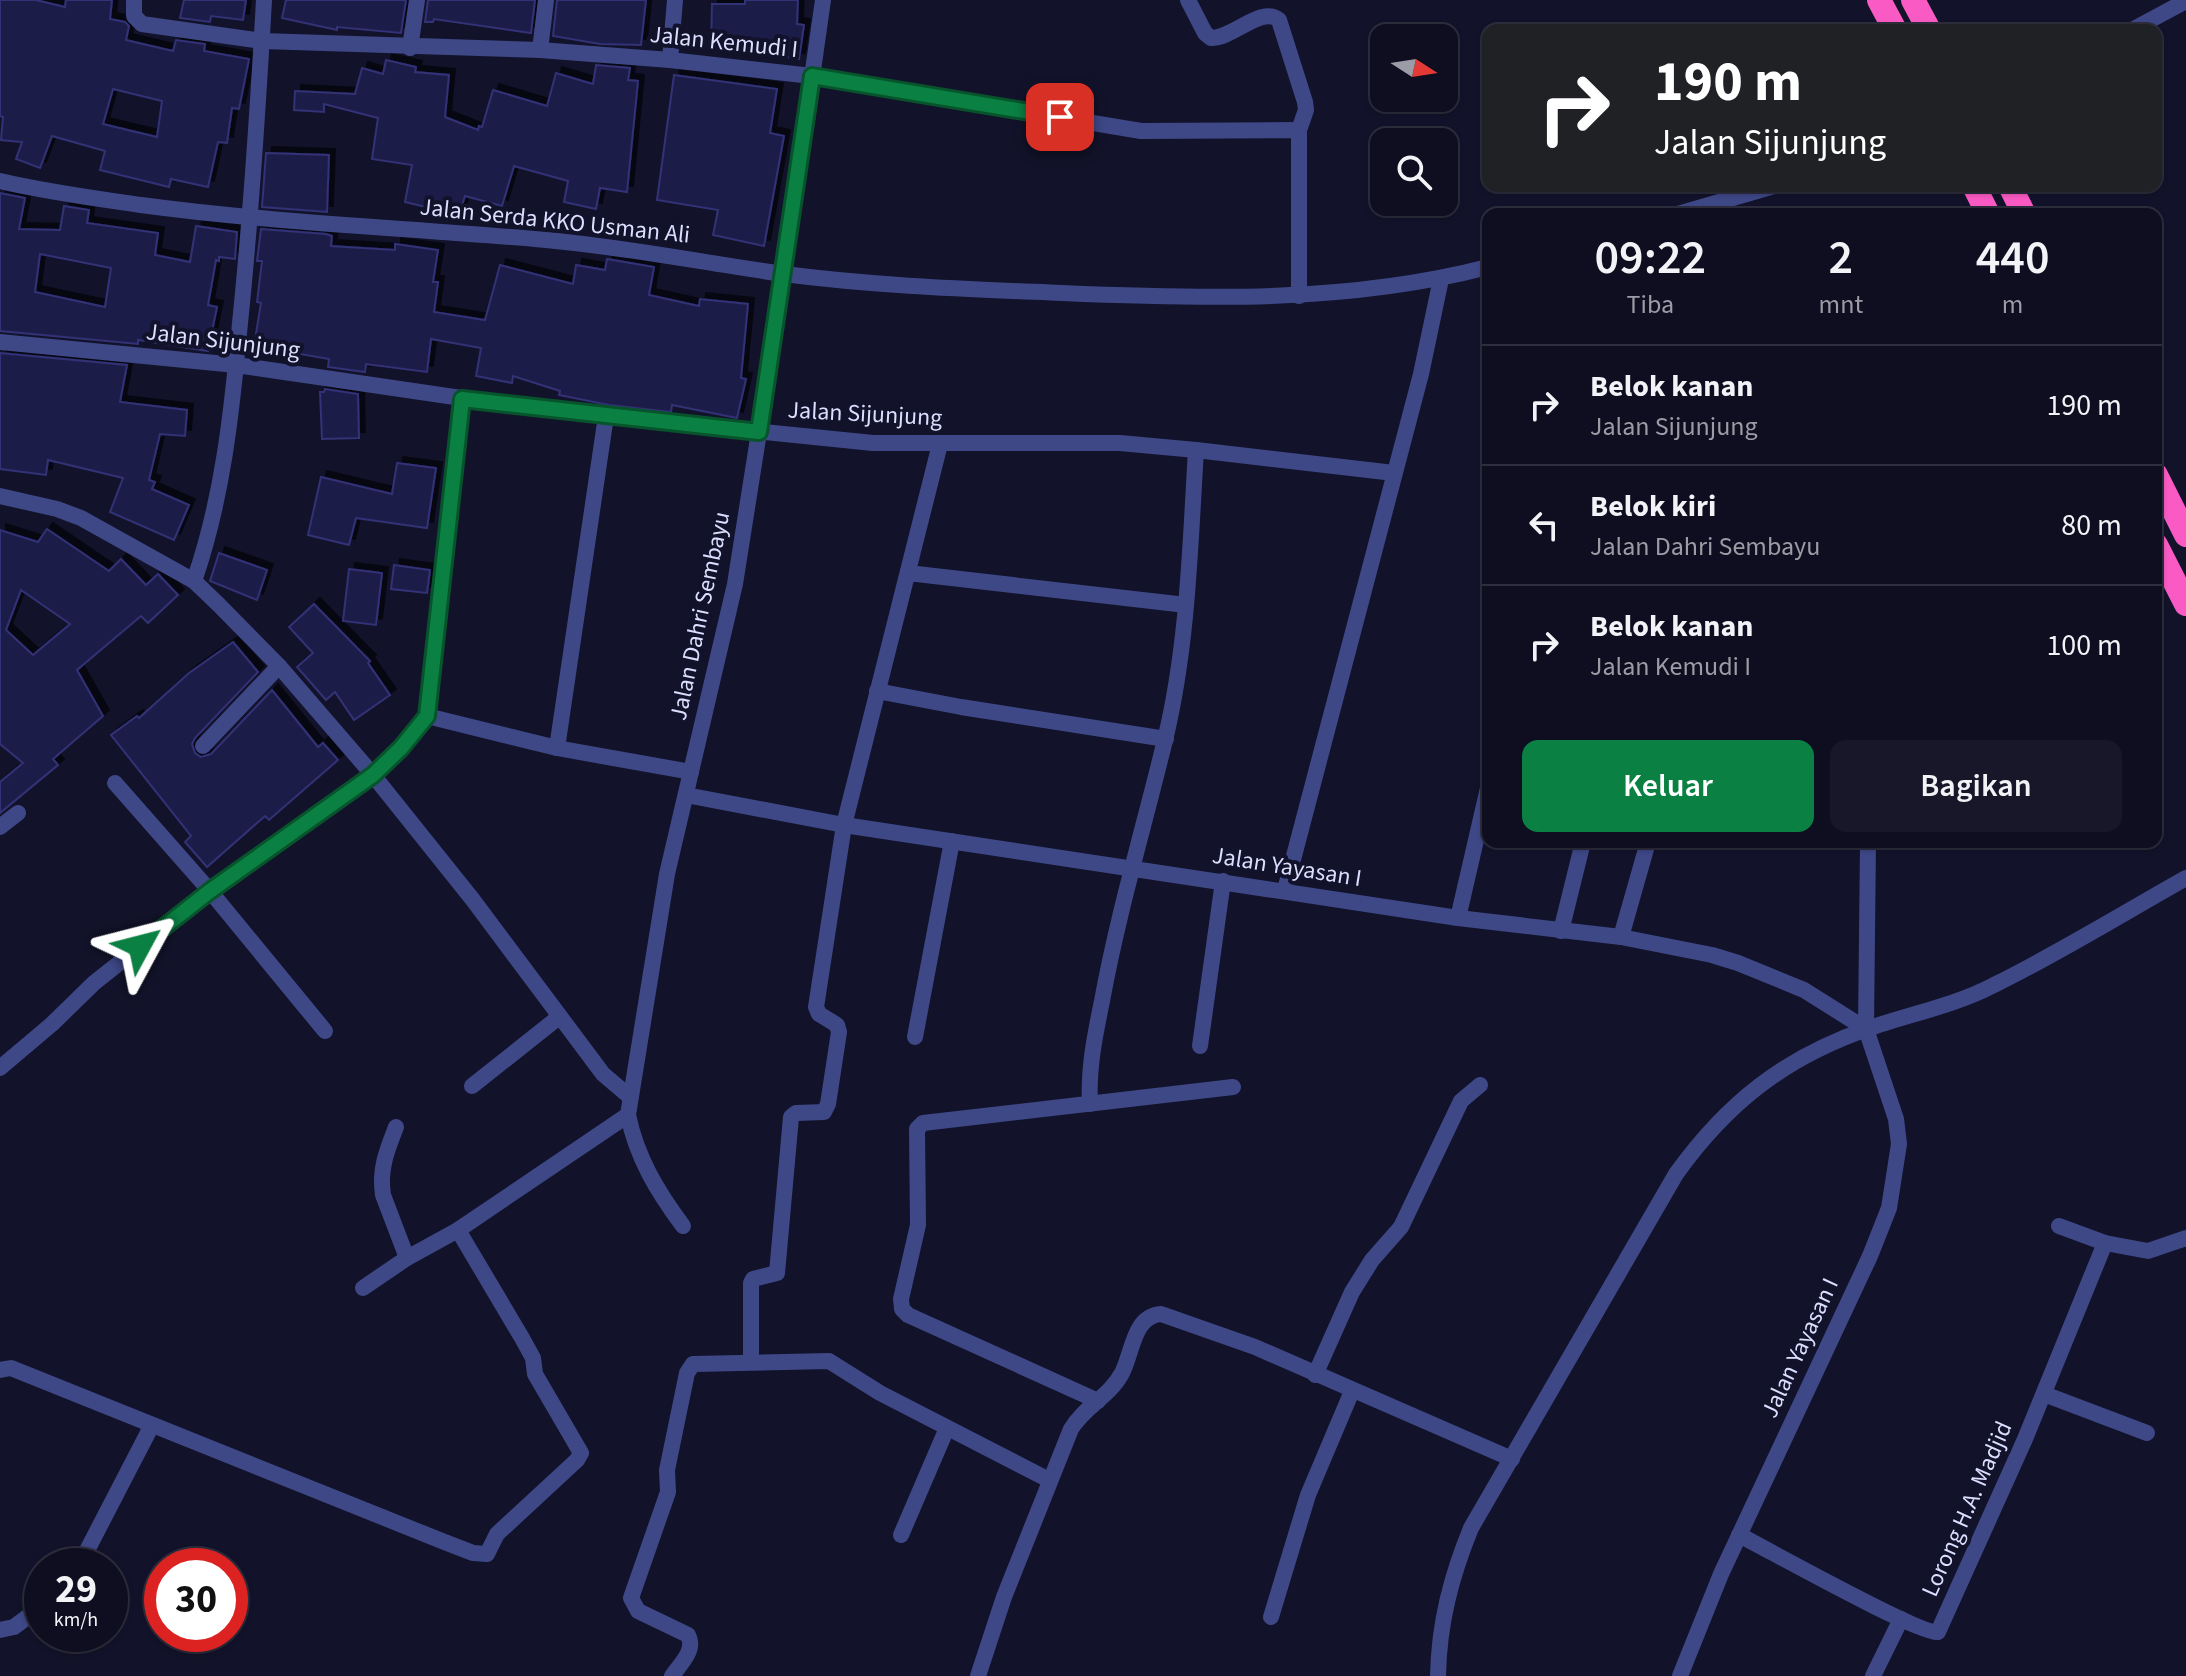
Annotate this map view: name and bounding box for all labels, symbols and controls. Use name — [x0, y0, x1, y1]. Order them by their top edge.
street label: Jalan Kemudi I — [648, 17, 800, 67]
north arrow — [1370, 24, 1458, 112]
map controls — [1370, 24, 1458, 216]
text: 190 m — [1654, 43, 1802, 122]
icon: right — [1522, 56, 1626, 160]
pin — [1026, 83, 1094, 151]
icon: arrive — [1038, 95, 1082, 139]
text: Jalan Sijunjung — [1654, 117, 1886, 168]
button: search — [1370, 128, 1458, 216]
street label: Jalan Serda KKO Usman Ali — [418, 189, 692, 253]
text: 09:22 — [1594, 224, 1706, 292]
text: 2 — [1829, 224, 1853, 292]
text: 440 — [1976, 224, 2050, 292]
text: Tiba — [1627, 286, 1674, 323]
text: mnt — [1819, 286, 1863, 323]
text: m — [2002, 286, 2023, 323]
street label: Jalan Sijunjung — [144, 314, 302, 368]
text: Belok kanan — [1590, 365, 1753, 408]
icon: right — [1522, 383, 1566, 427]
text: 190 m — [2046, 384, 2122, 427]
street label: Jalan Sijunjung — [787, 392, 943, 436]
text: Jalan Sijunjung — [1590, 408, 1758, 445]
text: Belok kiri — [1590, 485, 1716, 528]
icon: left — [1522, 503, 1566, 547]
text: 80 m — [2061, 504, 2122, 547]
street label: Jalan Dahri Sembayu — [661, 508, 739, 724]
text: Jalan Dahri Sembayu — [1590, 528, 1820, 565]
text: Belok kanan — [1590, 605, 1753, 648]
icon: right — [1522, 623, 1566, 667]
text: 100 m — [2046, 624, 2122, 667]
text: Jalan Kemudi I — [1590, 648, 1751, 685]
button: Keluar — [1522, 740, 1814, 832]
button: Bagikan — [1830, 740, 2122, 832]
street label: Jalan Yayasan I — [1210, 838, 1364, 896]
position arrow — [98, 904, 182, 988]
street label: Jalan Yayasan I — [1752, 1272, 1848, 1424]
street label: Lorong H.A. Madjid — [1913, 1416, 2021, 1602]
speed limit sign: 30 — [144, 1548, 248, 1652]
text: 29 — [55, 1561, 97, 1618]
text: km/h — [54, 1606, 98, 1634]

